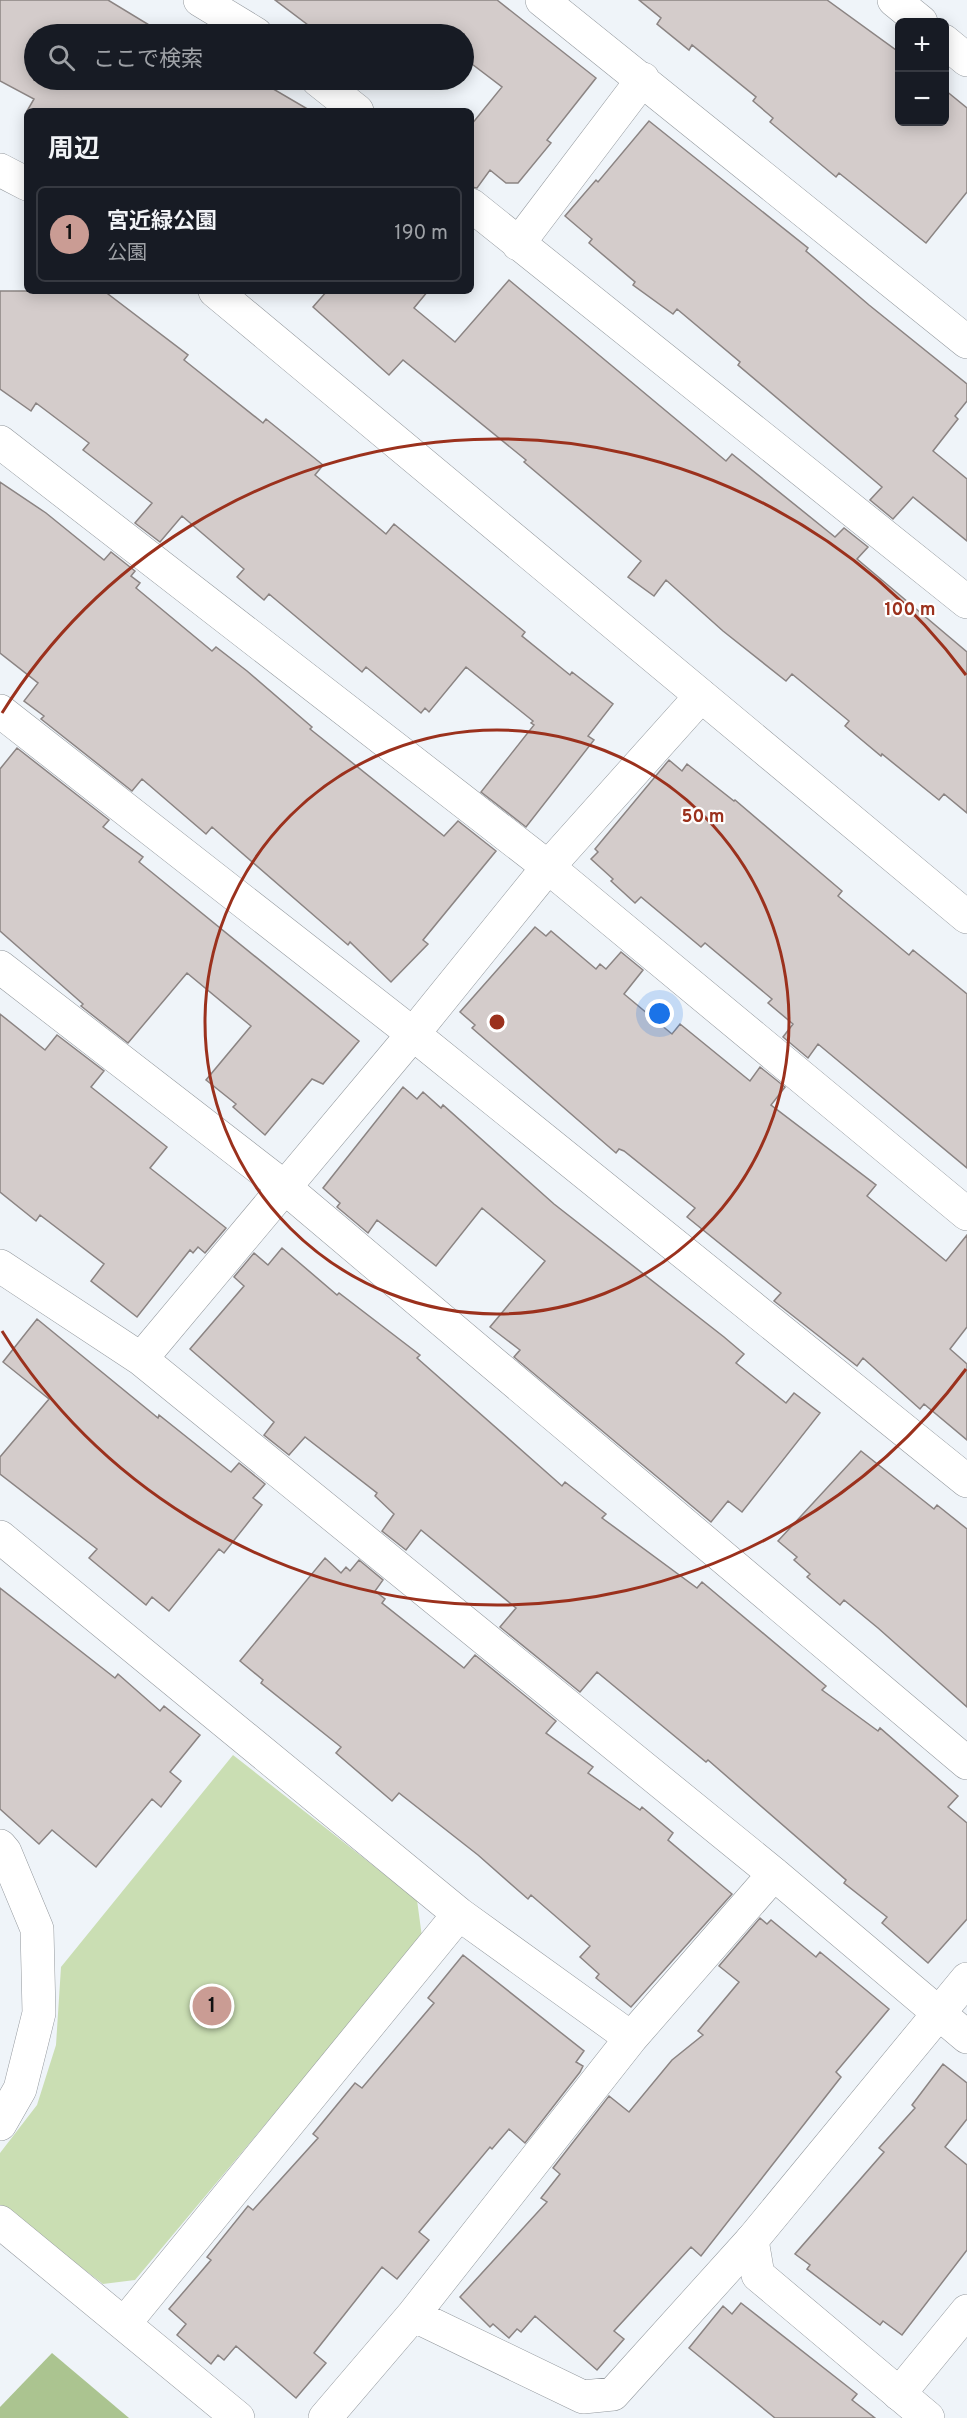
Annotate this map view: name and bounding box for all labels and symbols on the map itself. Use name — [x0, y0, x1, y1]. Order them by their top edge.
text: 100 m — [884, 599, 936, 622]
text: 50 m — [681, 806, 725, 829]
your location — [645, 999, 674, 1028]
centre of rings — [487, 1012, 507, 1032]
pin: 1 — [192, 1984, 232, 2028]

